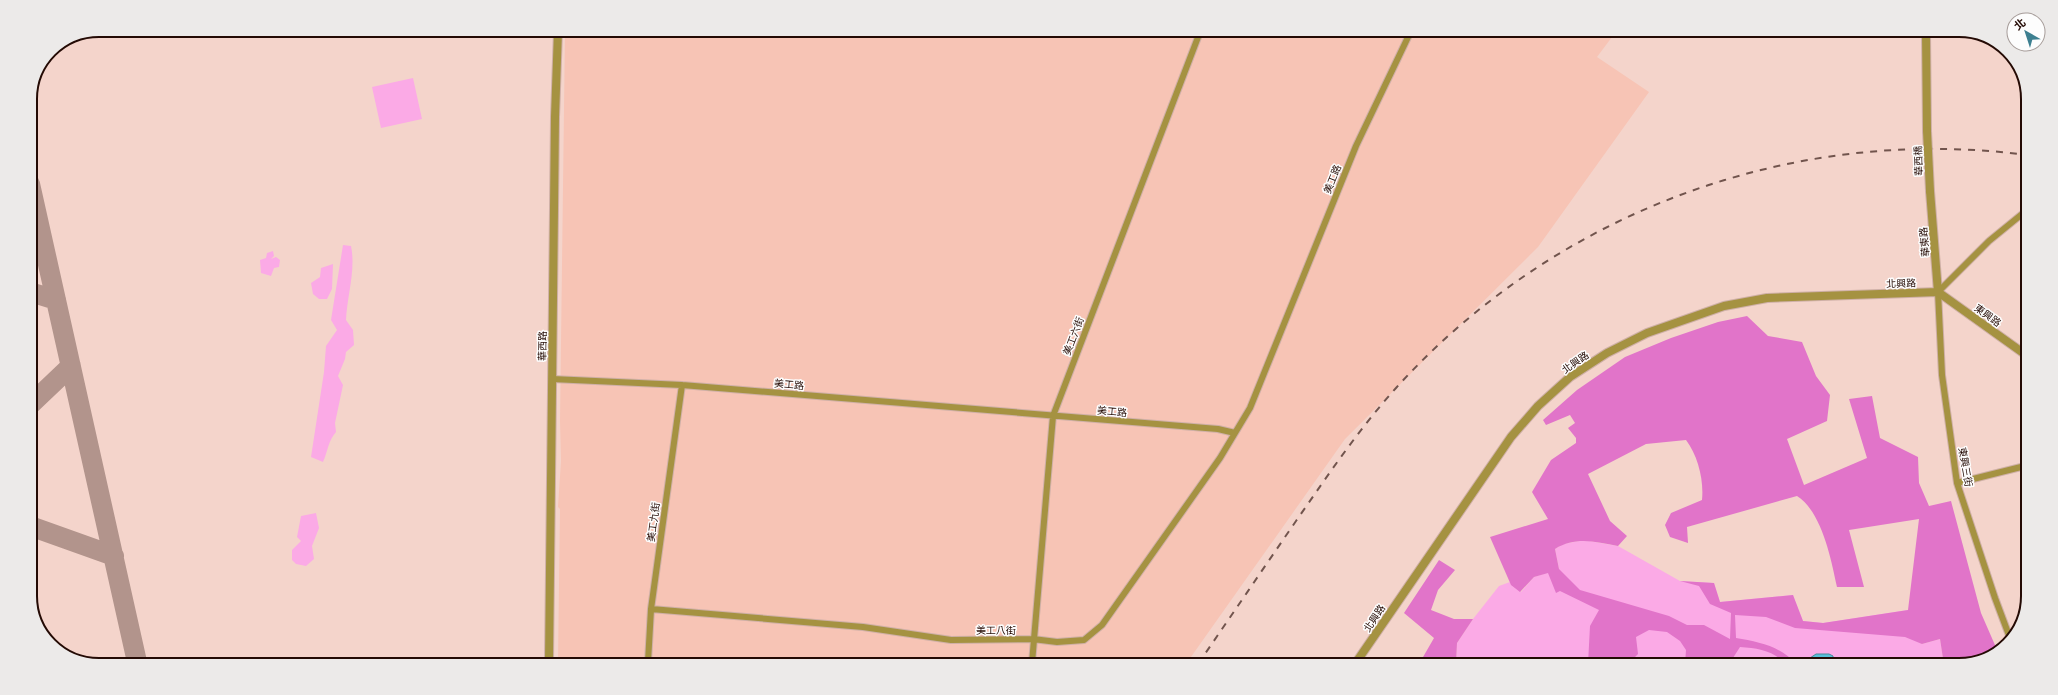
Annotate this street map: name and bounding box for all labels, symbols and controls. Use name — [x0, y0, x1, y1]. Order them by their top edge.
north arrow — [2006, 12, 2046, 52]
text: 北 — [2012, 16, 2028, 32]
street label: 華西橋 — [1911, 146, 1925, 176]
street label: 美工路 — [1321, 163, 1343, 195]
street label: 華東路 — [1917, 227, 1931, 257]
street label: 北興路 — [1886, 276, 1916, 290]
street label: 東興路 — [1972, 301, 2004, 329]
street label: 美工六街 — [1060, 315, 1086, 357]
street label: 華西路 — [536, 331, 548, 361]
street label: 北興路 — [1559, 348, 1591, 376]
street label: 美工路 — [774, 377, 804, 391]
street label: 美工路 — [1097, 404, 1127, 418]
street label: 東興三街 — [1957, 446, 1975, 488]
street label: 美工九街 — [644, 501, 662, 543]
street label: 北興路 — [1361, 602, 1387, 634]
street label: 美工八街 — [976, 624, 1016, 636]

